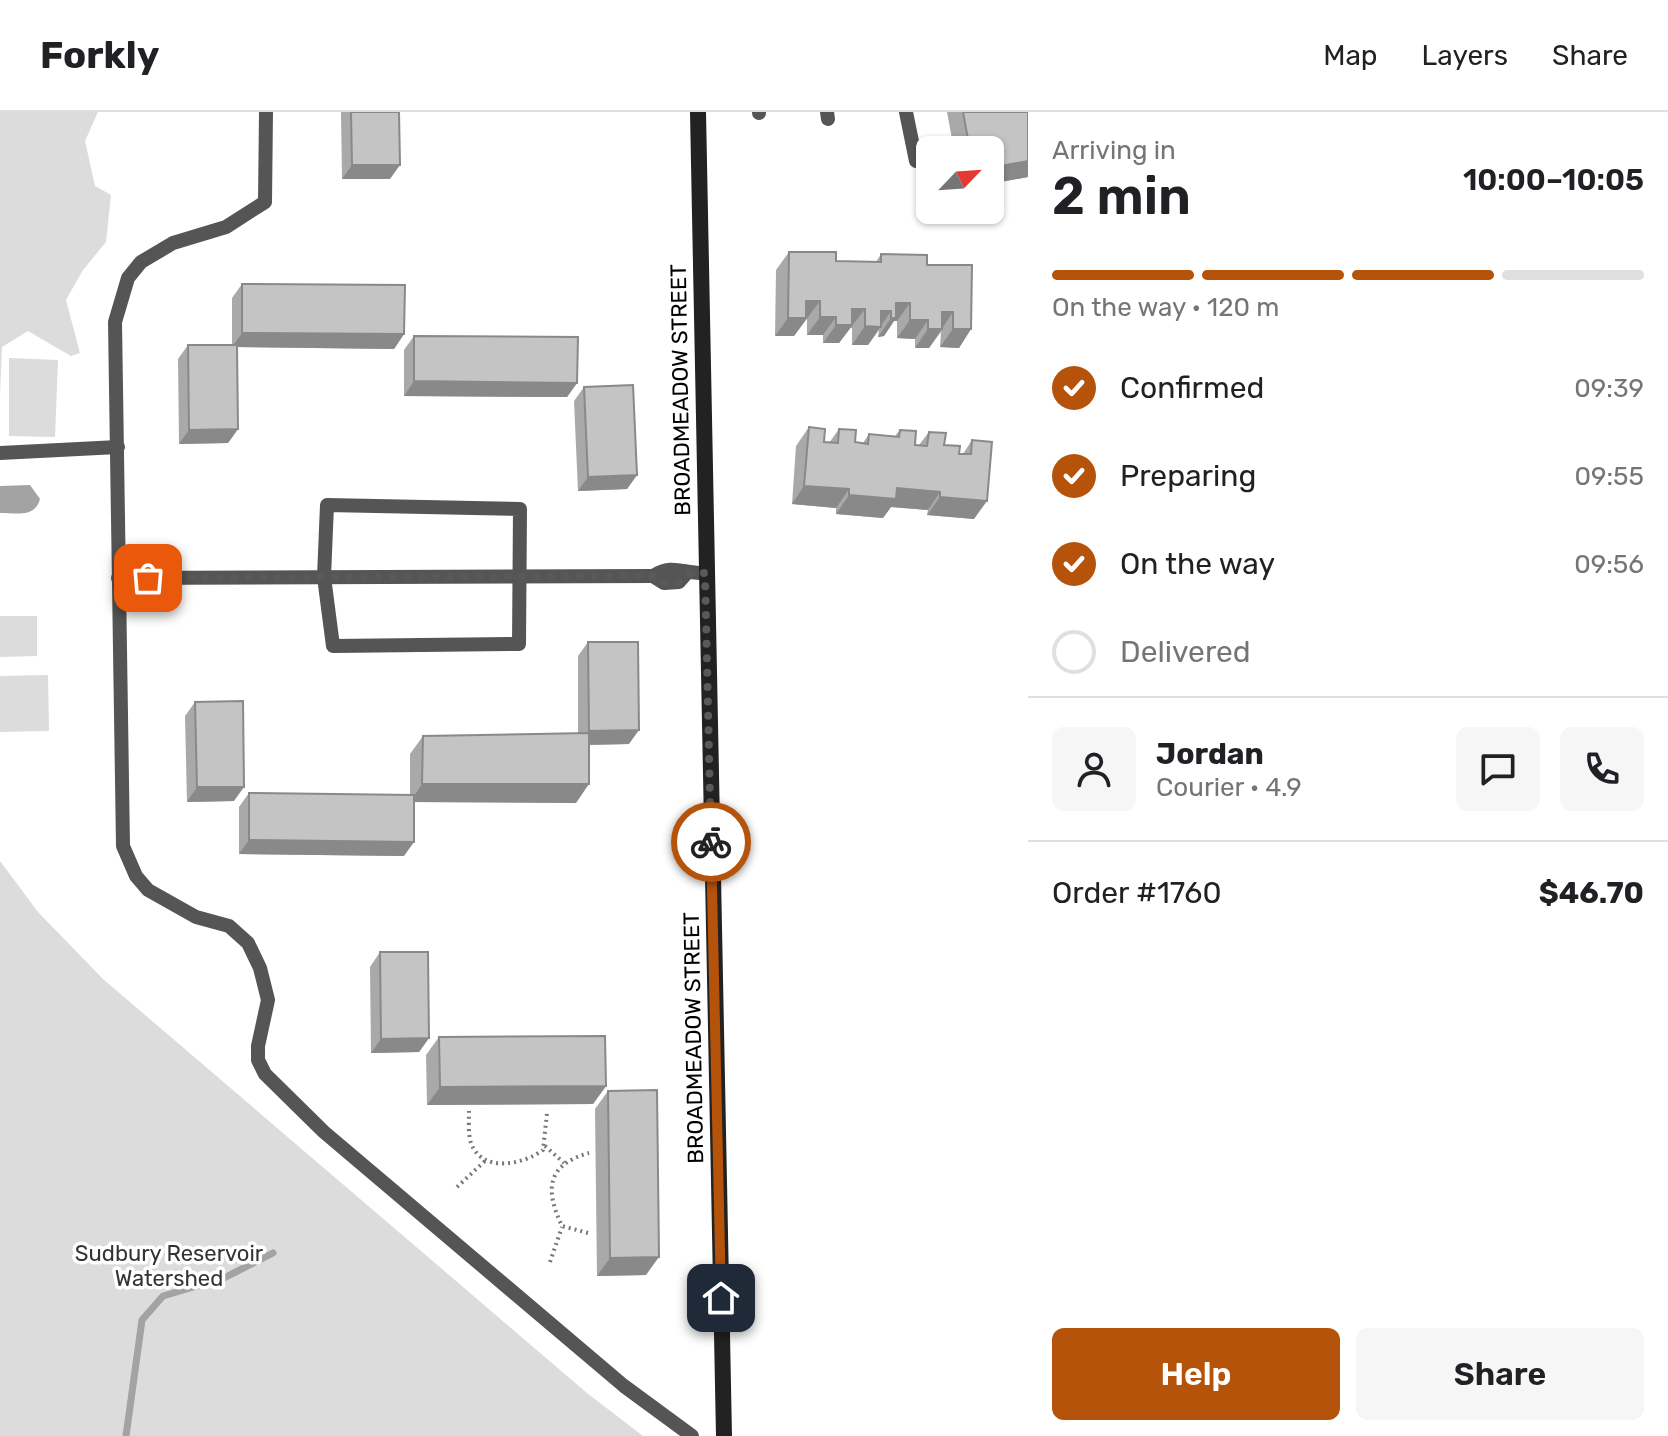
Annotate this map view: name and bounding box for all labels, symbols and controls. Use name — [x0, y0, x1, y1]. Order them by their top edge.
text: Forkly — [40, 32, 159, 78]
text: Map — [1323, 39, 1378, 72]
text: Layers — [1422, 39, 1508, 72]
text: Share — [1552, 39, 1628, 72]
text: Arriving in — [1052, 135, 1176, 166]
north arrow — [916, 136, 1004, 224]
map controls — [916, 136, 1004, 224]
text: 10:00–10:05 — [1463, 162, 1644, 198]
text: 2 min — [1052, 165, 1191, 227]
street label: BROADMEADOW STREET — [665, 264, 696, 516]
text: On the way · 120 m — [1052, 292, 1279, 323]
icon: check — [1052, 366, 1096, 410]
text: Confirmed — [1120, 370, 1264, 406]
text: 09:39 — [1574, 373, 1644, 404]
icon: check — [1052, 454, 1096, 498]
text: Preparing — [1120, 458, 1256, 494]
text: 09:55 — [1575, 461, 1644, 492]
icon: check — [1052, 542, 1096, 586]
pin — [114, 544, 182, 612]
text: On the way — [1120, 546, 1275, 582]
text: 09:56 — [1574, 549, 1644, 580]
icon: bag — [126, 556, 170, 600]
text: Delivered — [1120, 634, 1251, 670]
button: person — [1052, 727, 1136, 811]
button: chat — [1456, 727, 1540, 811]
button: phone — [1560, 727, 1644, 811]
text: Jordan — [1156, 736, 1264, 772]
text: Courier · 4.9 — [1156, 772, 1302, 803]
courier — [671, 802, 751, 882]
icon: bike — [689, 820, 733, 864]
text: Order #1760 — [1052, 875, 1221, 911]
text: $46.70 — [1539, 875, 1644, 911]
street label: BROADMEADOW STREET — [678, 912, 709, 1164]
park label: Sudbury Reservoir Watershed — [75, 1240, 264, 1292]
pin — [687, 1264, 755, 1332]
icon: home — [699, 1276, 743, 1320]
button: Help — [1052, 1328, 1340, 1420]
button: Share — [1356, 1328, 1644, 1420]

